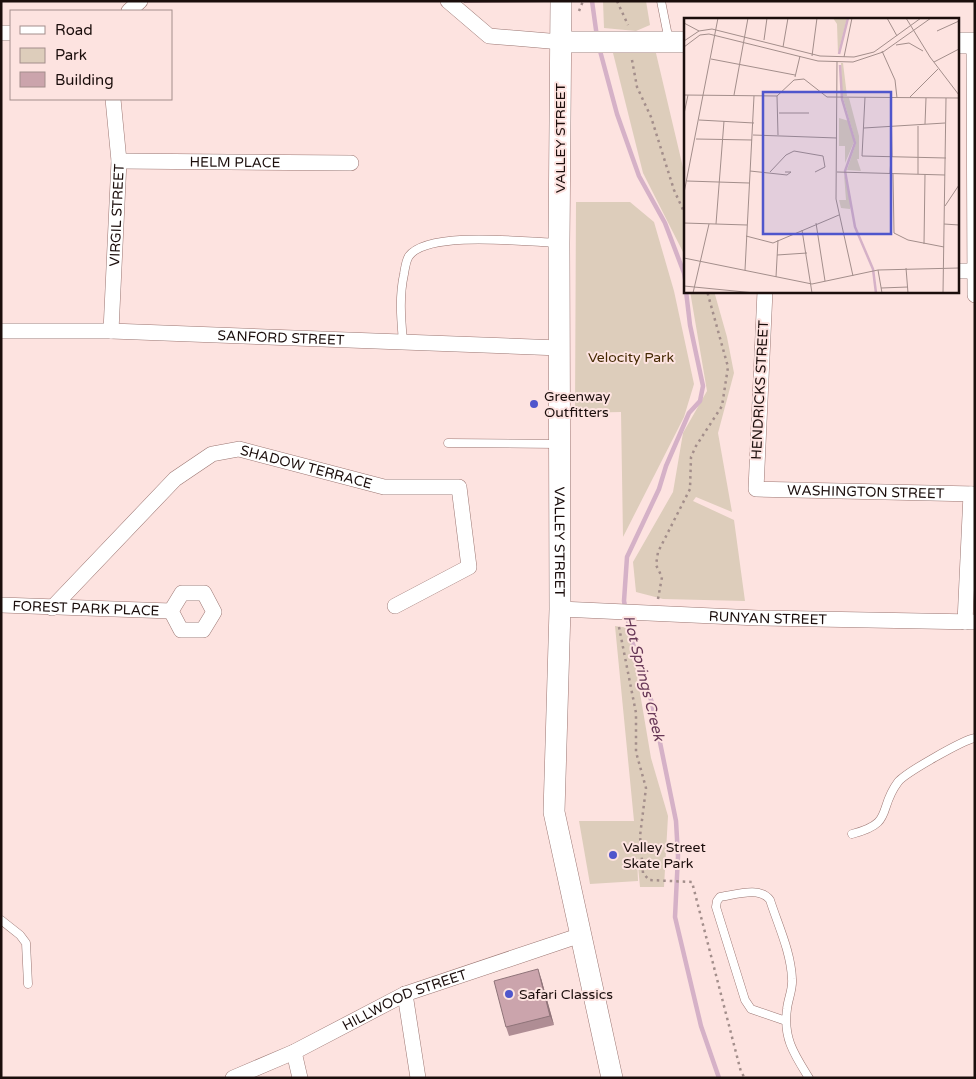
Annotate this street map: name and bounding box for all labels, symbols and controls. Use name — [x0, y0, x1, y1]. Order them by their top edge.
legend — [10, 10, 172, 100]
inset map — [684, 18, 958, 292]
text: Road — [55, 21, 93, 39]
text: Park — [55, 46, 87, 64]
text: Building — [55, 71, 114, 89]
street label: VALLEY STREET — [552, 82, 569, 193]
street label: HELM PLACE — [189, 153, 281, 171]
street label: VIRGIL STREET — [106, 163, 127, 267]
street label: HENDRICKS STREET — [748, 319, 772, 460]
street label: SANFORD STREET — [217, 327, 345, 348]
park label: Velocity Park — [588, 349, 674, 366]
place label: Greenway Outfitters — [544, 388, 611, 421]
marker: Greenway Outfitters — [528, 398, 540, 410]
street label: SHADOW TERRACE — [239, 441, 374, 492]
street label: WASHINGTON STREET — [787, 481, 945, 502]
street label: VALLEY STREET — [551, 487, 568, 598]
street label: FOREST PARK PLACE — [12, 597, 160, 619]
street label: RUNYAN STREET — [708, 607, 828, 628]
water label: Hot Springs Creek — [620, 613, 669, 744]
place label: Valley Street Skate Park — [623, 839, 706, 872]
marker: Valley Street Skate Park — [607, 849, 619, 861]
street label: HILLWOOD STREET — [339, 965, 469, 1034]
place label: Safari Classics — [519, 986, 613, 1003]
marker: Safari Classics — [503, 988, 515, 1000]

